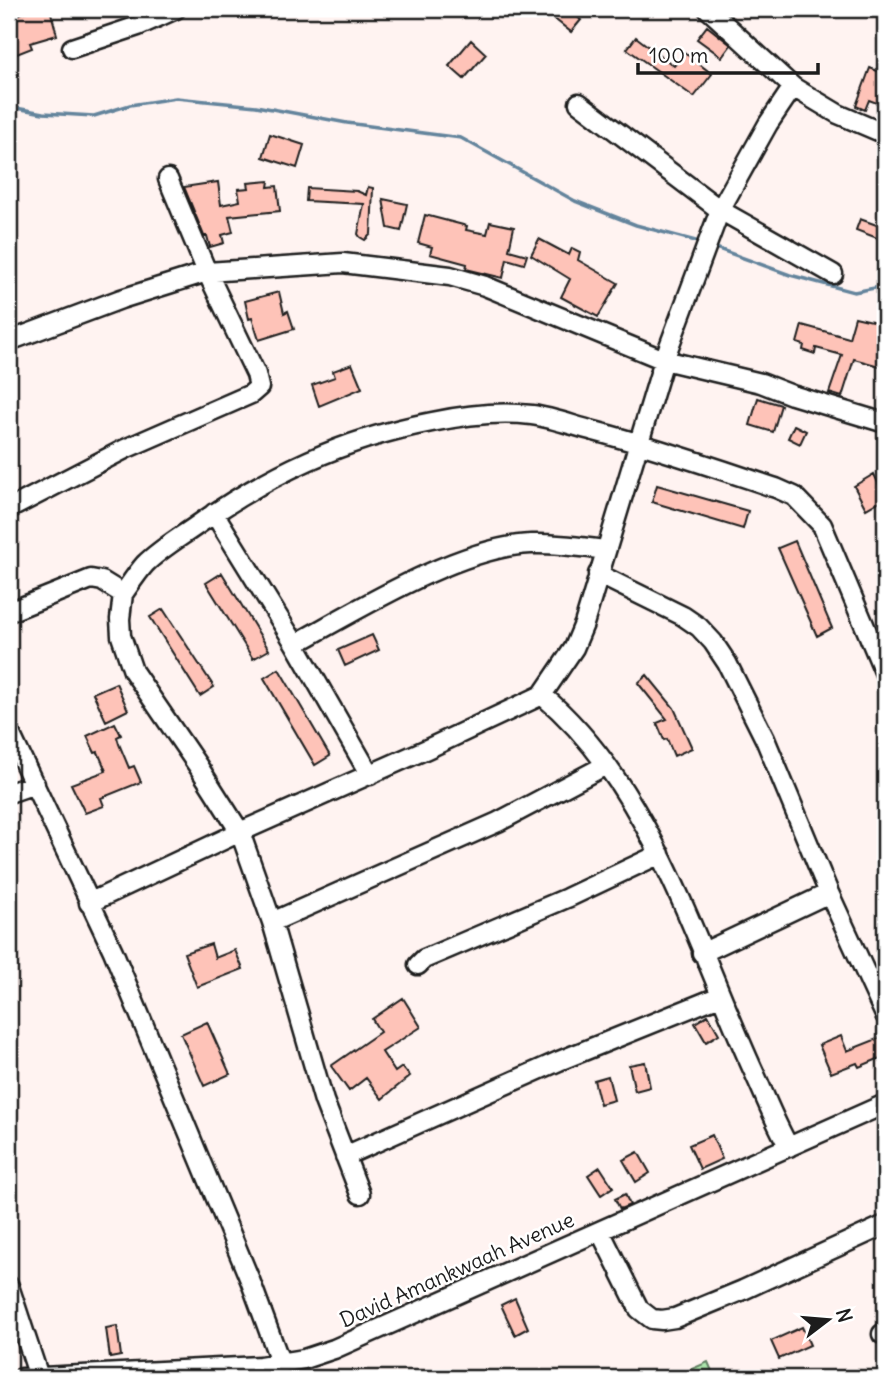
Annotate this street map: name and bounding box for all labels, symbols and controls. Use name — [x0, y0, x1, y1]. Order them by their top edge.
scale bar — [638, 32, 819, 76]
text: 100 m — [649, 42, 708, 69]
street label: David Amankwaah Avenue — [335, 1206, 578, 1333]
north arrow — [792, 1286, 862, 1356]
text: N — [831, 1306, 858, 1325]

